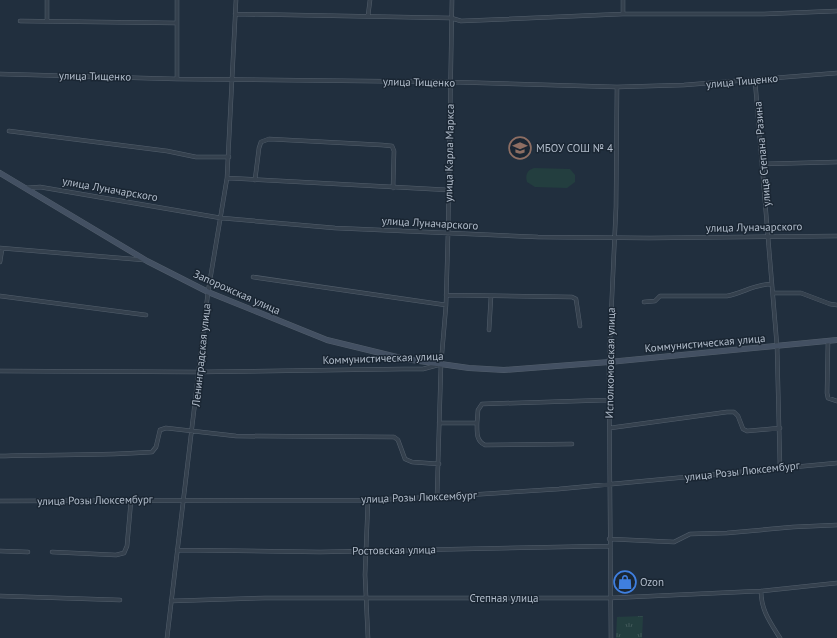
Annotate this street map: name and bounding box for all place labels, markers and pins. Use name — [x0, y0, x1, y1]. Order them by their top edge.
school or university icon: МБОУ СОШ № 4 — [507, 135, 533, 161]
place label: МБОУ СОШ № 4 — [536, 141, 613, 155]
shop icon: Ozon — [612, 569, 638, 595]
place label: Ozon — [640, 575, 664, 589]

